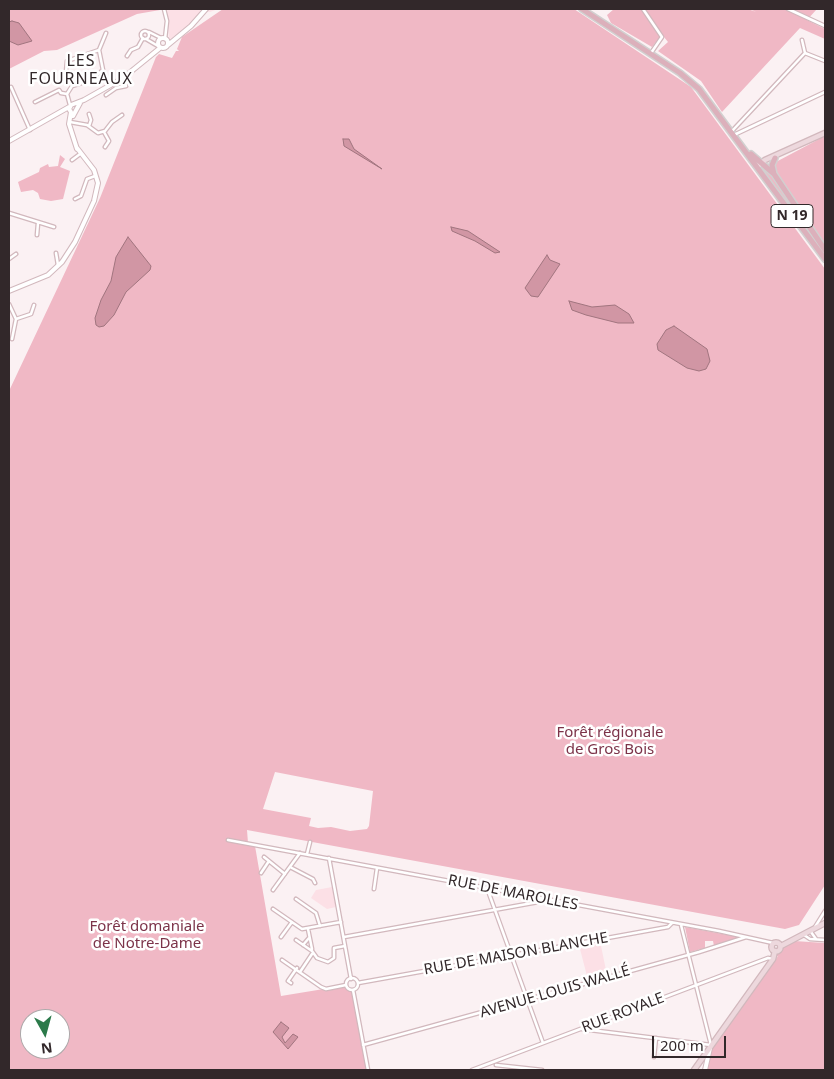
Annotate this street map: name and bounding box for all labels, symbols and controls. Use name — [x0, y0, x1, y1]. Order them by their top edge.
district label: LES FOURNEAUX — [28, 51, 134, 89]
road number: N 19 — [771, 205, 813, 228]
park label: Forêt régionale de Gros Bois — [556, 724, 664, 759]
street label: RUE DE MAROLLES — [446, 872, 580, 914]
park label: Forêt domaniale de Notre-Dame — [89, 918, 205, 953]
street label: RUE DE MAISON BLANCHE — [422, 929, 610, 979]
street label: AVENUE LOUIS WALLÉ — [478, 962, 632, 1022]
street label: RUE ROYALE — [579, 989, 667, 1037]
north arrow — [20, 1009, 70, 1059]
scale bar — [654, 1026, 728, 1058]
text: 200 m — [660, 1035, 704, 1055]
text: N — [40, 1038, 54, 1059]

